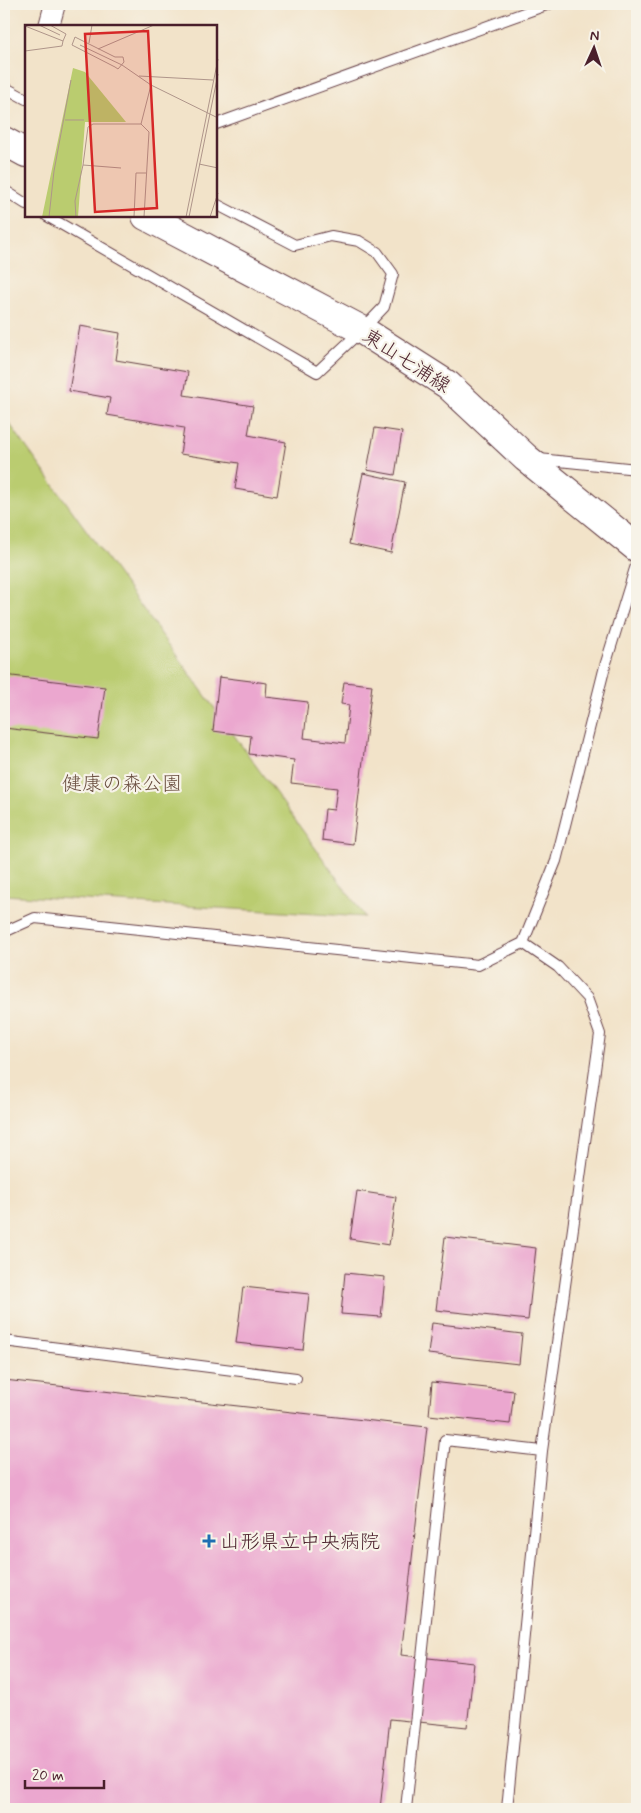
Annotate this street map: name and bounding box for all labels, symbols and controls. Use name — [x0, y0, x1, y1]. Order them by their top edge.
north arrow — [568, 22, 618, 72]
inset map — [25, 25, 218, 218]
text: N — [589, 27, 600, 45]
street label: 東山七浦線 — [357, 323, 455, 400]
park label: 健康の森公園 — [62, 771, 182, 798]
place label: 山形県立中央病院 — [220, 1529, 380, 1556]
marker: 山形県立中央病院 — [202, 1534, 216, 1548]
scale bar — [25, 1758, 104, 1790]
text: 20 m — [32, 1766, 64, 1786]

